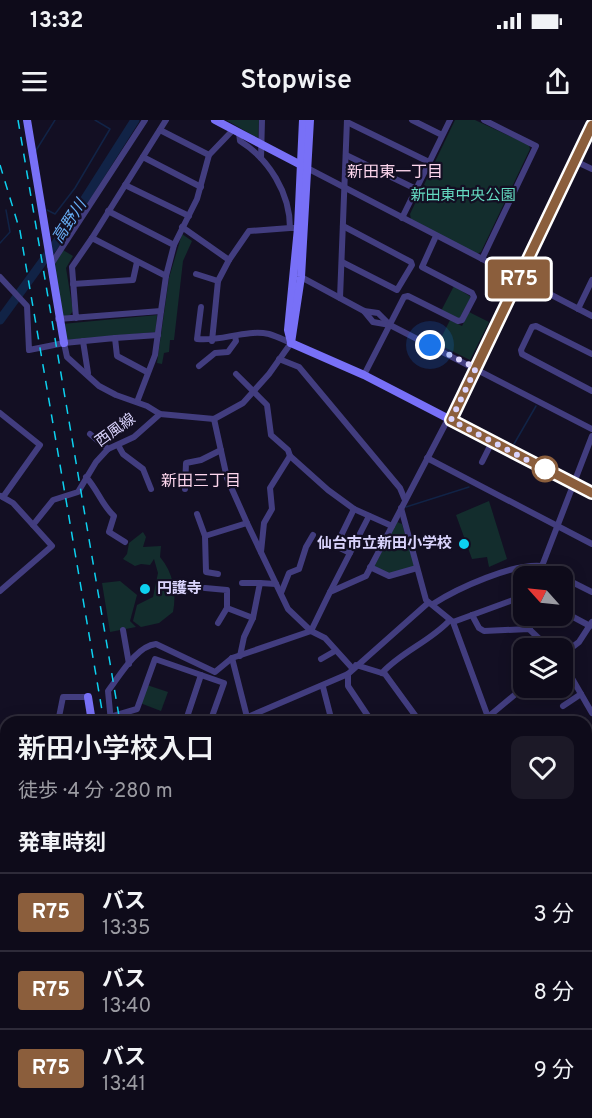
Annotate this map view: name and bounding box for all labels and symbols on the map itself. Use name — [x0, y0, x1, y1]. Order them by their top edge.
district label: 新田東一丁目 — [347, 163, 443, 183]
park label: 新田東中央公園 — [410, 187, 516, 206]
water label: 高野川 — [49, 195, 93, 248]
line badge: R75 — [484, 260, 554, 298]
your location — [415, 330, 445, 360]
street label: 西風線 — [92, 410, 140, 452]
unlabelled marker — [532, 456, 558, 482]
district label: 新田三丁目 — [161, 472, 241, 492]
place label: 仙台市立新田小学校 — [317, 535, 452, 554]
marker: 仙台市立新田小学校 — [457, 537, 471, 551]
north arrow — [513, 566, 573, 626]
place label: 円護寺 — [157, 580, 202, 599]
marker: 円護寺 — [138, 582, 152, 596]

